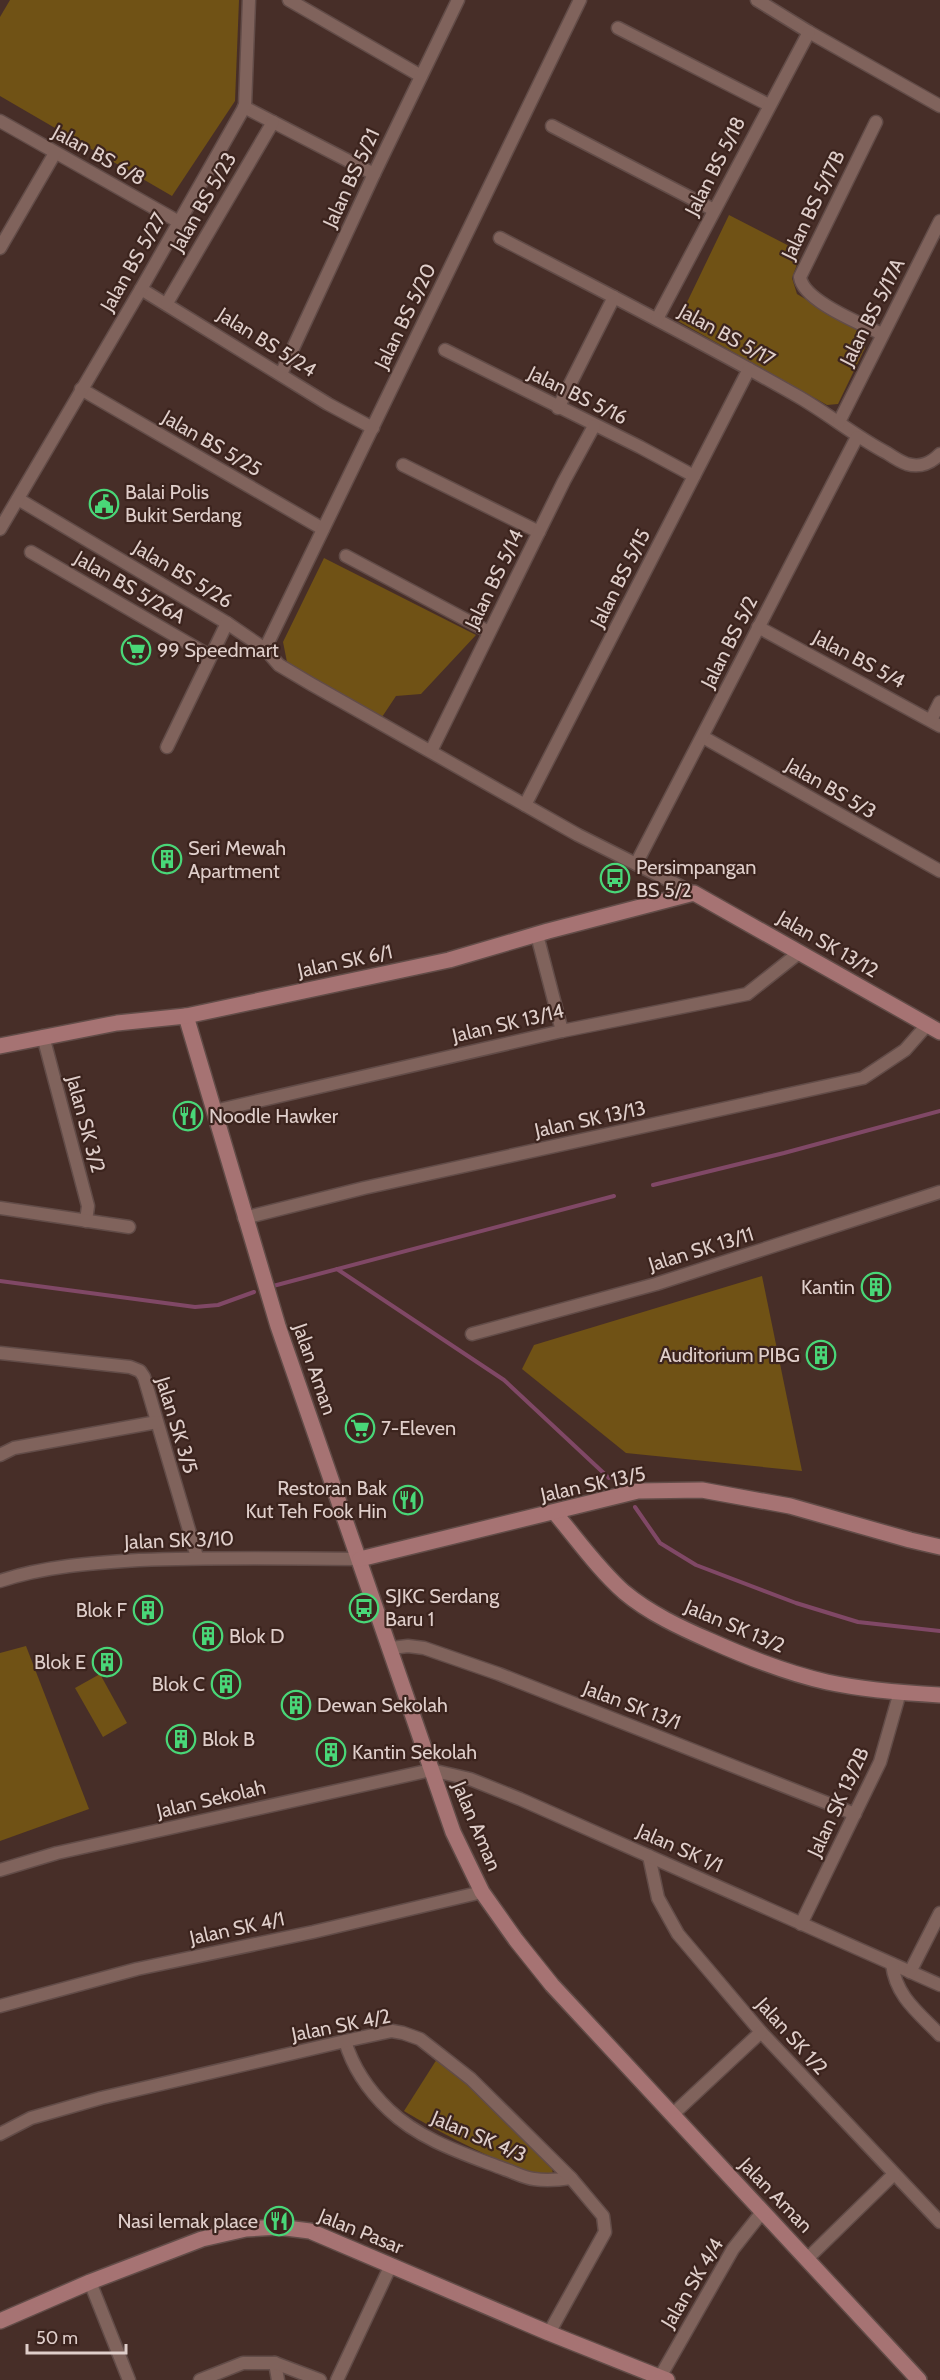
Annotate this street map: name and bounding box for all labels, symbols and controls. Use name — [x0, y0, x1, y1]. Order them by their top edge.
street label: Jalan BS 5/18 — [679, 112, 750, 221]
street label: Jalan BS 6/8 — [47, 119, 150, 190]
street label: Jalan BS 5/21 — [317, 125, 384, 232]
street label: Jalan BS 5/17B — [776, 147, 850, 264]
street label: Jalan BS 5/23 — [164, 148, 241, 257]
street label: Jalan BS 5/27 — [95, 208, 171, 317]
street label: Jalan BS 5/17A — [834, 253, 910, 371]
street label: Jalan BS 5/20 — [369, 259, 441, 374]
street label: Jalan BS 5/17 — [674, 298, 779, 371]
street label: Jalan BS 5/24 — [212, 302, 321, 382]
street label: Jalan BS 5/16 — [523, 360, 632, 429]
street label: Jalan BS 5/25 — [157, 404, 266, 481]
place label: Balai Polis Bukit Serdang — [125, 480, 243, 527]
public building icon: Balai Polis Bukit Serdang — [88, 488, 120, 520]
street label: Jalan BS 5/14 — [459, 525, 529, 634]
street label: Jalan BS 5/15 — [585, 525, 655, 632]
street label: Jalan BS 5/26 — [128, 534, 237, 613]
street label: Jalan BS 5/26A — [69, 545, 190, 629]
street label: Jalan BS 5/2 — [695, 592, 762, 693]
street label: Jalan BS 5/4 — [808, 624, 909, 693]
supermarket icon: 99 Speedmart — [120, 634, 152, 666]
place label: 99 Speedmart — [157, 638, 279, 662]
street label: Jalan BS 5/3 — [781, 752, 881, 824]
place label: Seri Mewah Apartment — [188, 836, 286, 883]
building icon: Seri Mewah Apartment — [151, 843, 183, 875]
place label: Persimpangan BS 5/2 — [636, 855, 756, 902]
bus stop icon: Persimpangan BS 5/2 — [599, 862, 631, 894]
street label: Jalan SK 13/12 — [772, 905, 883, 983]
street label: Jalan SK 6/1 — [294, 939, 395, 983]
street label: Jalan SK 13/14 — [449, 998, 567, 1048]
street label: Jalan SK 3/2 — [61, 1072, 111, 1175]
street label: Jalan SK 13/13 — [531, 1096, 648, 1143]
restaurant icon: Noodle Hawker — [172, 1100, 204, 1132]
place label: Noodle Hawker — [209, 1104, 339, 1128]
street label: Jalan SK 13/11 — [644, 1222, 757, 1277]
building icon: Kantin — [860, 1271, 892, 1303]
place label: Kantin — [801, 1275, 855, 1299]
street label: Jalan Aman — [288, 1319, 342, 1418]
building icon: Auditorium PIBG — [805, 1339, 837, 1371]
place label: Auditorium PIBG — [659, 1343, 800, 1367]
street label: Jalan SK 3/5 — [151, 1373, 203, 1476]
supermarket icon: 7-Eleven — [344, 1412, 376, 1444]
place label: 7-Eleven — [381, 1416, 456, 1440]
street label: Jalan SK 13/5 — [537, 1461, 648, 1507]
place label: Restoran Bak Kut Teh Fook Hin — [245, 1476, 387, 1523]
restaurant icon: Restoran Bak Kut Teh Fook Hin — [392, 1484, 424, 1516]
street label: Jalan SK 3/10 — [123, 1526, 234, 1554]
place label: SJKC Serdang Baru 1 — [385, 1584, 500, 1631]
bus stop icon: SJKC Serdang Baru 1 — [348, 1592, 380, 1624]
building icon: Blok F — [132, 1594, 164, 1626]
street label: Jalan SK 13/2 — [680, 1594, 789, 1658]
place label: Blok F — [76, 1598, 128, 1622]
building icon: Blok D — [192, 1620, 224, 1652]
place label: Blok D — [229, 1624, 284, 1648]
building icon: Blok E — [91, 1646, 123, 1678]
place label: Blok E — [34, 1650, 86, 1674]
building icon: Blok C — [210, 1668, 242, 1700]
place label: Blok C — [152, 1672, 205, 1696]
street label: Jalan SK 13/1 — [579, 1675, 684, 1735]
building icon: Dewan Sekolah — [280, 1689, 312, 1721]
place label: Dewan Sekolah — [317, 1693, 448, 1717]
building icon: Blok B — [165, 1723, 197, 1755]
place label: Blok B — [202, 1727, 255, 1751]
building icon: Kantin Sekolah — [315, 1736, 347, 1768]
place label: Kantin Sekolah — [352, 1740, 477, 1764]
street label: Jalan SK 13/2B — [802, 1743, 874, 1862]
street label: Jalan Sekolah — [153, 1775, 268, 1823]
street label: Jalan Aman — [447, 1777, 507, 1874]
street label: Jalan SK 1/1 — [632, 1818, 727, 1878]
street label: Jalan SK 4/1 — [186, 1906, 287, 1950]
street label: Jalan SK 1/2 — [750, 1992, 833, 2080]
street label: Jalan SK 4/2 — [288, 2004, 393, 2047]
street label: Jalan SK 4/3 — [427, 2105, 530, 2167]
street label: Jalan Aman — [734, 2152, 818, 2238]
street label: Jalan Pasar — [314, 2203, 408, 2259]
restaurant icon: Nasi lemak place — [263, 2205, 295, 2237]
place label: Nasi lemak place — [117, 2209, 258, 2233]
street label: Jalan SK 4/4 — [655, 2233, 728, 2333]
scale bar — [27, 2317, 126, 2355]
text: 50 m — [36, 2327, 78, 2349]

